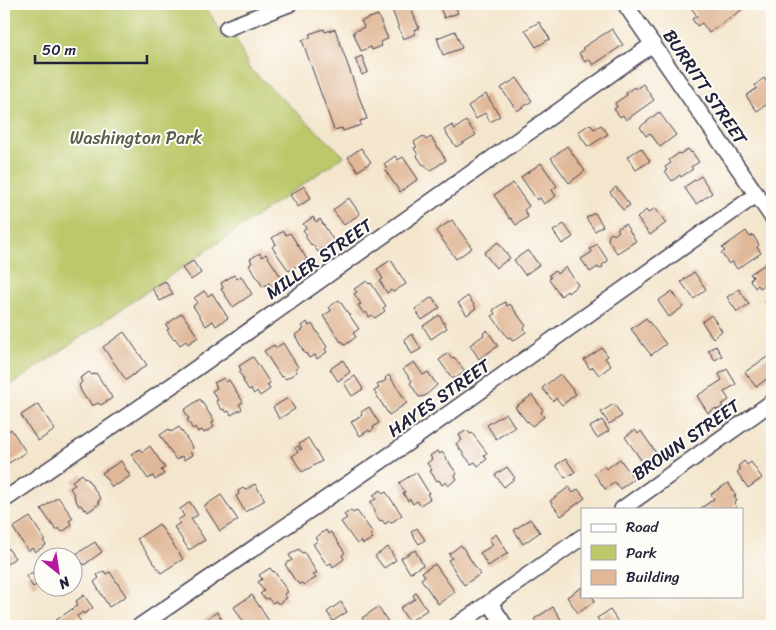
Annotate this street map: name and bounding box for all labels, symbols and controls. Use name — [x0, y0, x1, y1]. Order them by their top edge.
street label: BURRITT STREET — [654, 22, 756, 152]
scale bar — [35, 32, 148, 64]
text: 50 m — [42, 37, 77, 63]
park label: Washington Park — [70, 122, 203, 154]
street label: MILLER STREET — [259, 209, 380, 308]
street label: HAYES STREET — [381, 350, 498, 446]
street label: BROWN STREET — [625, 390, 748, 489]
legend — [581, 508, 744, 598]
text: Road — [626, 514, 659, 540]
text: Park — [626, 540, 657, 566]
north arrow — [32, 548, 82, 598]
text: Building — [626, 564, 680, 590]
text: N — [54, 569, 76, 596]

